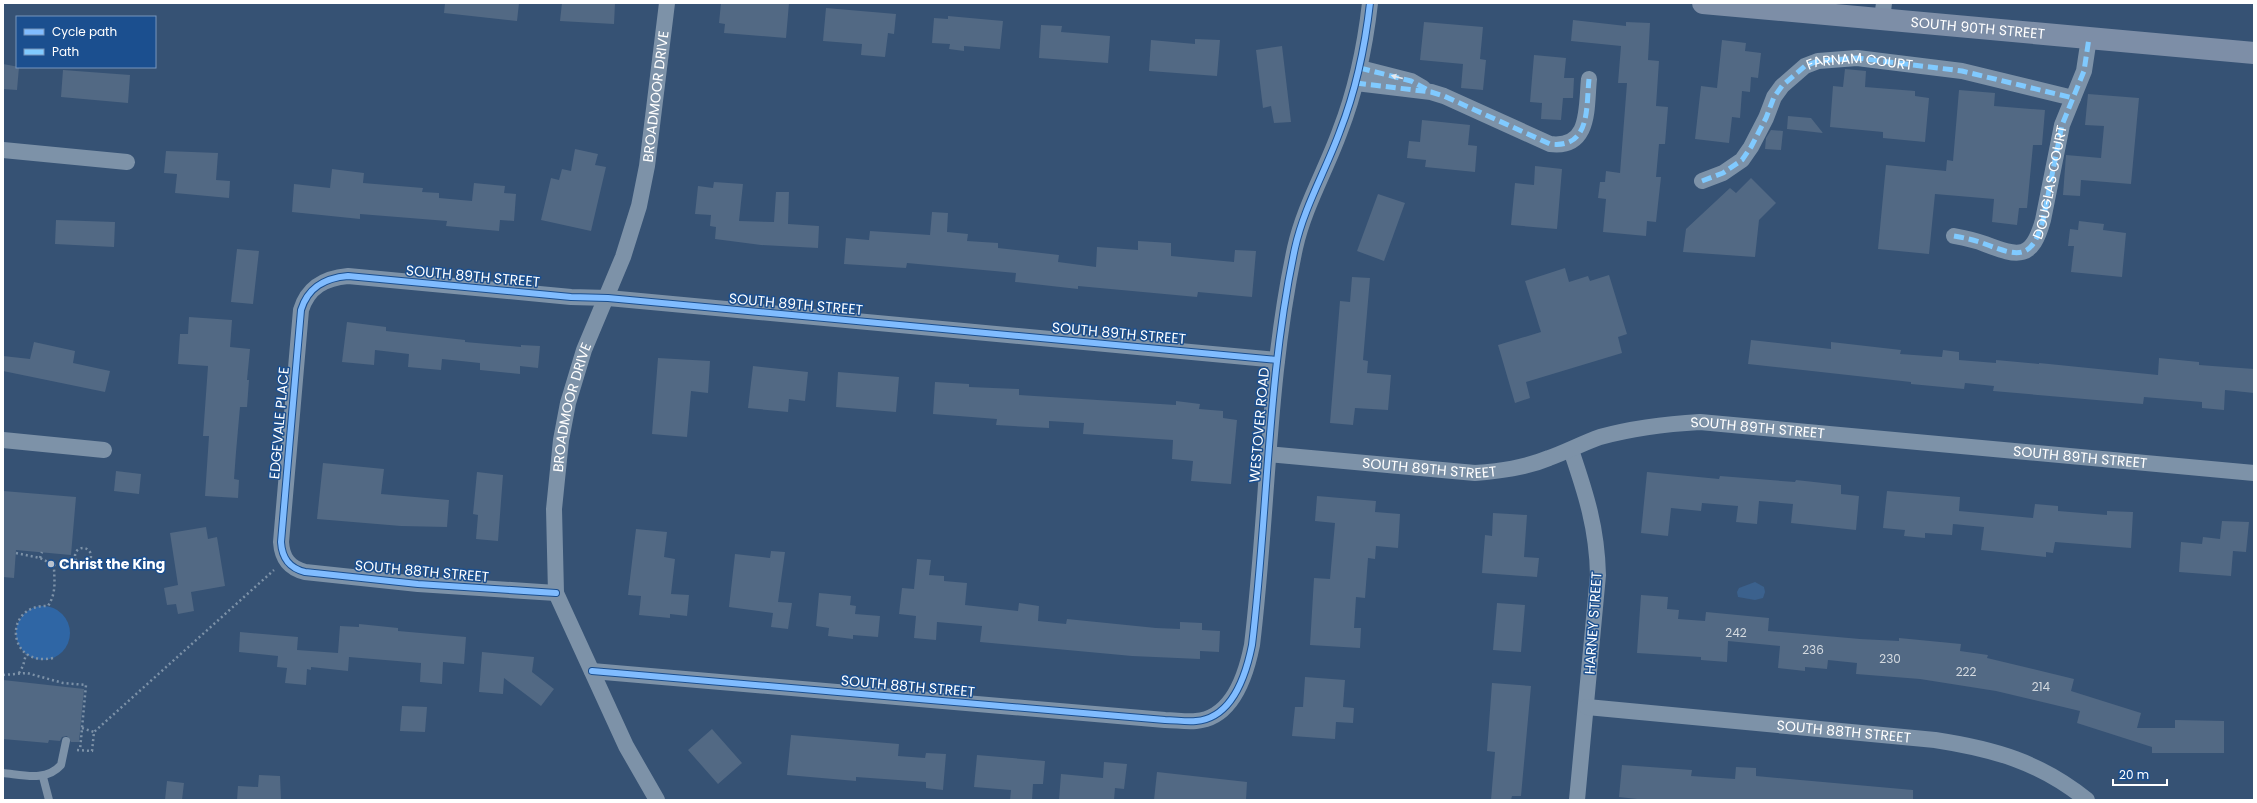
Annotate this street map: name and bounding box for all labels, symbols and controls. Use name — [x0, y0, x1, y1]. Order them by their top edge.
street label: SOUTH 90TH STREET — [1910, 12, 2046, 44]
legend — [16, 16, 156, 68]
text: Cycle path — [52, 23, 117, 40]
street label: BROADMOOR DRIVE — [638, 30, 674, 163]
text: Path — [52, 43, 79, 60]
street label: FARNAM COURT — [1803, 48, 1914, 75]
one-way arrow — [1390, 74, 1402, 80]
street label: DOUGLAS COURT — [2027, 123, 2072, 242]
street label: SOUTH 89TH STREET — [405, 260, 541, 292]
street label: SOUTH 89TH STREET — [728, 288, 864, 320]
street label: SOUTH 89TH STREET — [1051, 317, 1187, 349]
street label: BROADMOOR DRIVE — [548, 339, 596, 473]
street label: EDGEVALE PLACE — [264, 366, 294, 480]
street label: WESTOVER ROAD — [1244, 367, 1274, 483]
street label: SOUTH 89TH STREET — [1690, 412, 1826, 443]
street label: SOUTH 89TH STREET — [2012, 441, 2149, 473]
street label: SOUTH 89TH STREET — [1361, 453, 1498, 483]
place label: Christ the King — [59, 554, 165, 574]
street label: SOUTH 88TH STREET — [354, 555, 490, 587]
marker: Christ the King — [46, 559, 56, 569]
street label: HARNEY STREET — [1579, 571, 1607, 675]
house number: 242 — [1725, 624, 1747, 641]
house number: 236 — [1802, 641, 1824, 658]
house number: 230 — [1879, 650, 1901, 667]
house number: 222 — [1956, 663, 1976, 680]
street label: SOUTH 88TH STREET — [840, 670, 976, 702]
house number: 214 — [2032, 678, 2051, 695]
street label: SOUTH 88TH STREET — [1776, 715, 1912, 748]
scale bar — [2113, 761, 2167, 787]
text: 20 m — [2119, 766, 2149, 783]

